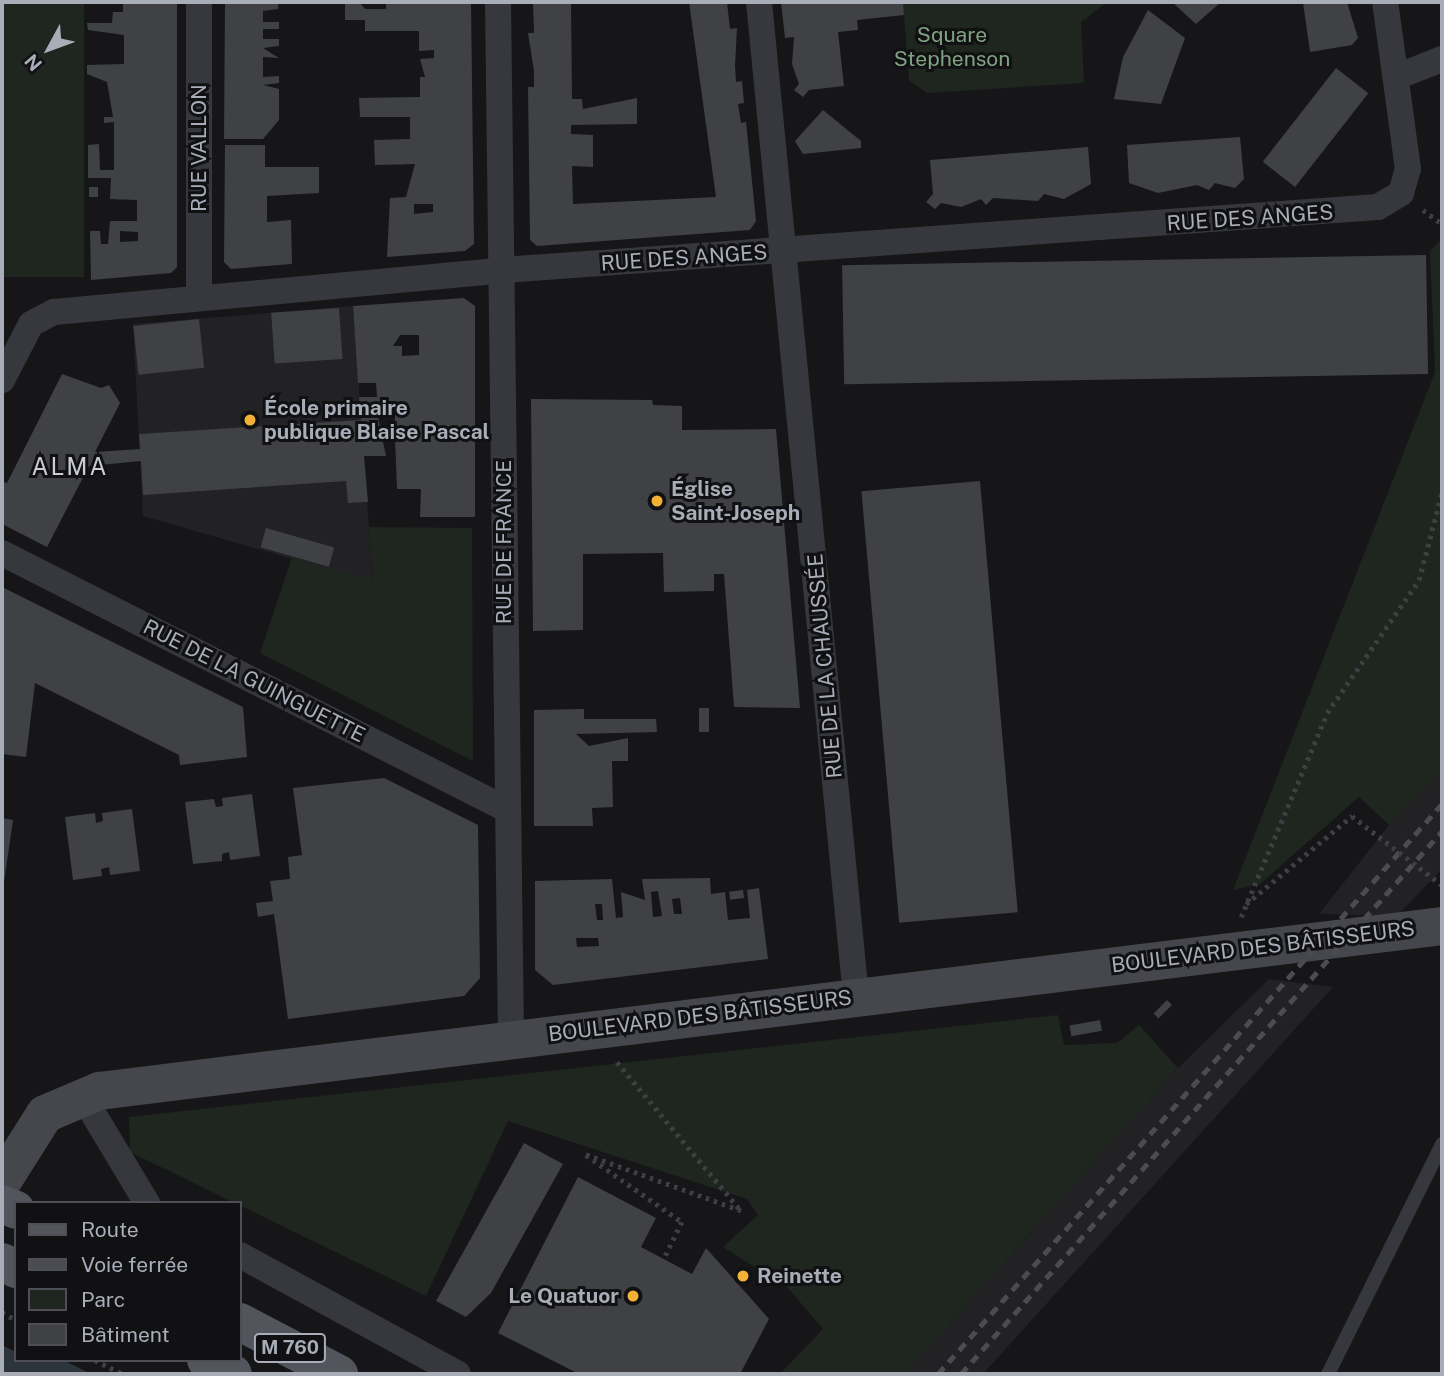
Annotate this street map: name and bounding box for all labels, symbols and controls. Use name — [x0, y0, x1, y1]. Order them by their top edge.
north arrow — [14, 14, 84, 84]
park label: Square Stephenson — [894, 22, 1010, 72]
text: N — [20, 50, 46, 76]
street label: RUE VALLON — [186, 84, 212, 212]
street label: RUE DES ANGES — [1166, 200, 1334, 236]
street label: RUE DES ANGES — [600, 240, 768, 276]
place label: École primaire publique Blaise Pascal — [264, 395, 490, 445]
marker: École primaire publique Blaise Pascal — [242, 412, 258, 428]
district label: ALMA — [32, 453, 108, 481]
street label: RUE DE FRANCE — [491, 460, 517, 624]
place label: Église Saint-Joseph — [671, 476, 800, 526]
marker: Église Saint-Joseph — [649, 493, 665, 509]
street label: RUE DE LA CHAUSSÉE — [803, 553, 847, 779]
street label: RUE DE LA GUINGUETTE — [139, 614, 369, 748]
street label: BOULEVARD DES BÂTISSEURS — [1110, 916, 1416, 978]
street label: BOULEVARD DES BÂTISSEURS — [547, 985, 853, 1047]
legend — [14, 1201, 242, 1362]
text: Route — [81, 1217, 139, 1242]
text: Voie ferrée — [81, 1252, 188, 1277]
place label: Reinette — [757, 1263, 842, 1289]
marker: Reinette — [735, 1268, 751, 1284]
place label: Le Quatuor — [508, 1283, 619, 1309]
text: Parc — [81, 1287, 125, 1312]
marker: Le Quatuor — [625, 1288, 641, 1304]
text: Bâtiment — [81, 1322, 170, 1347]
road number: M 760 — [253, 1332, 327, 1364]

